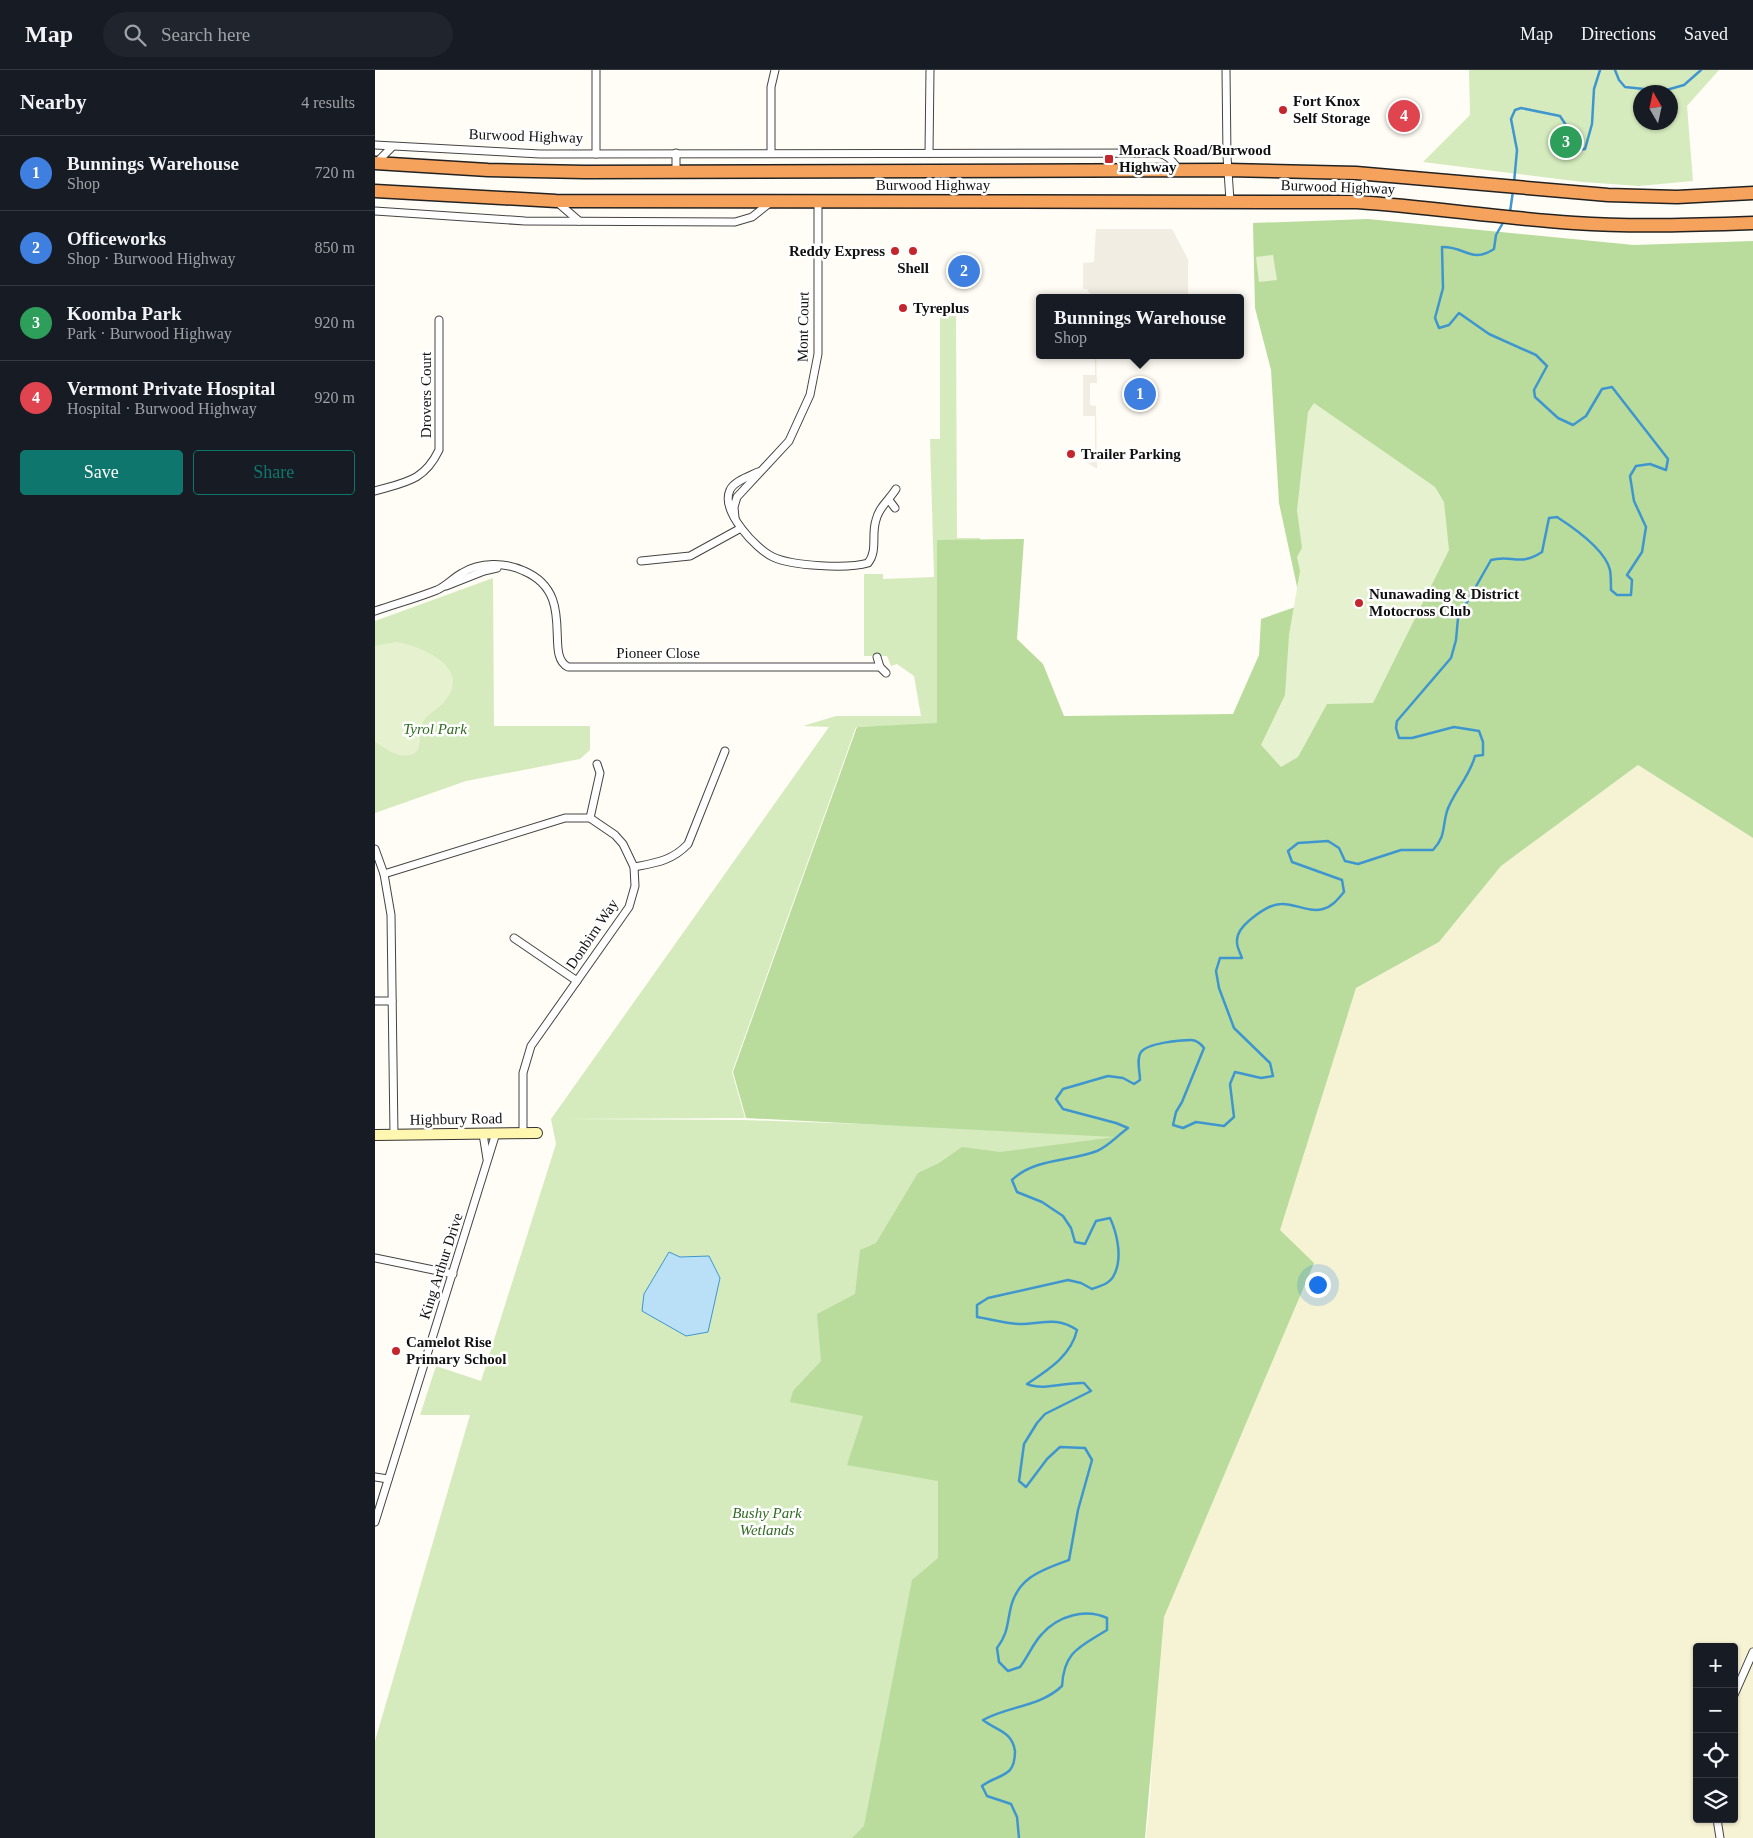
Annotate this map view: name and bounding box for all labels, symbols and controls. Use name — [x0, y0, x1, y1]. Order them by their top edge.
search box — [103, 12, 453, 57]
text: Map — [25, 21, 73, 47]
icon: search — [121, 21, 149, 49]
text: Search here — [161, 24, 250, 45]
text: Map — [1520, 24, 1553, 44]
text: Directions — [1581, 24, 1656, 44]
text: Saved — [1684, 24, 1728, 44]
north arrow — [1633, 85, 1678, 130]
text: Nearby — [20, 90, 87, 114]
place label: Fort Knox Self Storage — [1293, 93, 1370, 126]
text: 4 results — [301, 94, 355, 111]
pin: 4 — [1388, 97, 1420, 135]
marker: Fort Knox Self Storage — [1277, 104, 1289, 116]
pin: 3 — [1550, 123, 1582, 161]
street label: Burwood Highway — [468, 126, 584, 146]
place label: Morack Road/Burwood Highway — [1119, 142, 1272, 175]
text: Bunnings Warehouse — [67, 153, 239, 174]
marker: Morack Road/Burwood Highway — [1103, 153, 1115, 165]
text: 1 — [32, 164, 40, 181]
text: 720 m — [315, 164, 355, 181]
text: Shop — [67, 175, 100, 192]
street label: Burwood Highway — [876, 177, 991, 193]
street label: Burwood Highway — [1280, 177, 1396, 197]
text: Officeworks — [67, 228, 166, 249]
text: 2 — [32, 239, 40, 256]
text: 850 m — [315, 239, 355, 256]
place label: Reddy Express — [789, 243, 885, 259]
marker: Reddy Express — [889, 245, 901, 257]
marker: Shell — [907, 245, 919, 257]
text: Shop · Burwood Highway — [67, 250, 235, 267]
pin: 2 — [948, 252, 980, 290]
place label: Shell — [897, 260, 929, 276]
street label: Mont Court — [794, 291, 812, 362]
popup — [1036, 294, 1244, 359]
place label: Tyreplus — [913, 300, 969, 316]
marker: Tyreplus — [897, 302, 909, 314]
text: Koomba Park — [67, 303, 182, 324]
text: Bunnings Warehouse — [1054, 307, 1226, 328]
text: 3 — [32, 314, 40, 331]
text: 920 m — [315, 314, 355, 331]
text: Park · Burwood Highway — [67, 325, 232, 342]
text: Shop — [1054, 329, 1087, 346]
street label: Drovers Court — [418, 351, 434, 438]
pin: 1 — [1124, 375, 1156, 413]
text: Vermont Private Hospital — [67, 378, 275, 399]
text: 4 — [32, 389, 40, 406]
text: 920 m — [315, 389, 355, 406]
text: Hospital · Burwood Highway — [67, 400, 257, 417]
place label: Trailer Parking — [1081, 446, 1181, 462]
marker: Trailer Parking — [1065, 448, 1077, 460]
button: Save — [20, 450, 183, 495]
button: Share — [193, 450, 355, 495]
place label: Nunawading & District Motocross Club — [1369, 586, 1519, 619]
marker: Nunawading & District Motocross Club — [1353, 597, 1365, 609]
street label: Pioneer Close — [616, 645, 700, 661]
park label: Tyrol Park — [403, 721, 467, 737]
street label: Donbirn Way — [563, 896, 621, 972]
street label: Highbury Road — [409, 1110, 503, 1128]
street label: King Arthur Drive — [416, 1211, 466, 1321]
your location — [1305, 1272, 1331, 1298]
place label: Camelot Rise Primary School — [406, 1334, 506, 1367]
marker: Camelot Rise Primary School — [390, 1345, 402, 1357]
park label: Bushy Park Wetlands — [732, 1505, 802, 1538]
map controls — [1693, 1643, 1738, 1823]
button: + — [1693, 1643, 1738, 1688]
button: − — [1693, 1688, 1738, 1733]
button: locate — [1693, 1733, 1738, 1778]
button: layers — [1693, 1778, 1738, 1823]

